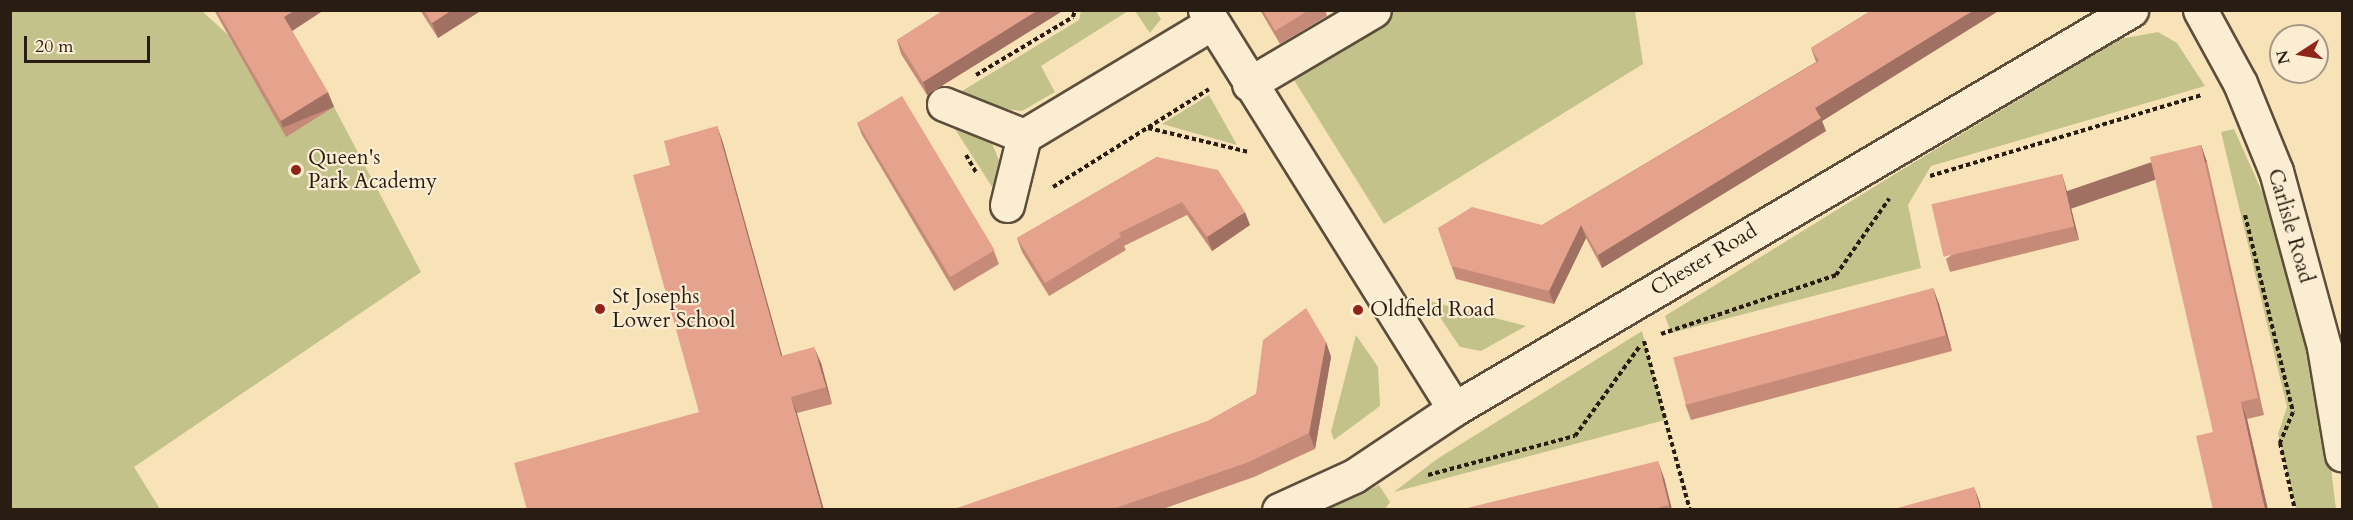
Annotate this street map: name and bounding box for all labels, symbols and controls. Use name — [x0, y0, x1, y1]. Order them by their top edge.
scale bar — [27, 24, 153, 62]
north arrow — [2269, 24, 2329, 84]
text: 20 m — [35, 34, 74, 59]
text: N — [2271, 48, 2296, 66]
place label: Queen's Park Academy — [308, 145, 437, 195]
marker: Queen's Park Academy — [289, 163, 303, 177]
street label: Carlisle Road — [2262, 166, 2318, 286]
street label: Chester Road — [1646, 218, 1762, 302]
place label: St Josephs Lower School — [612, 284, 735, 334]
place label: Oldfield Road — [1370, 297, 1494, 323]
marker: St Josephs Lower School — [593, 302, 607, 316]
marker: Oldfield Road — [1351, 303, 1365, 317]

